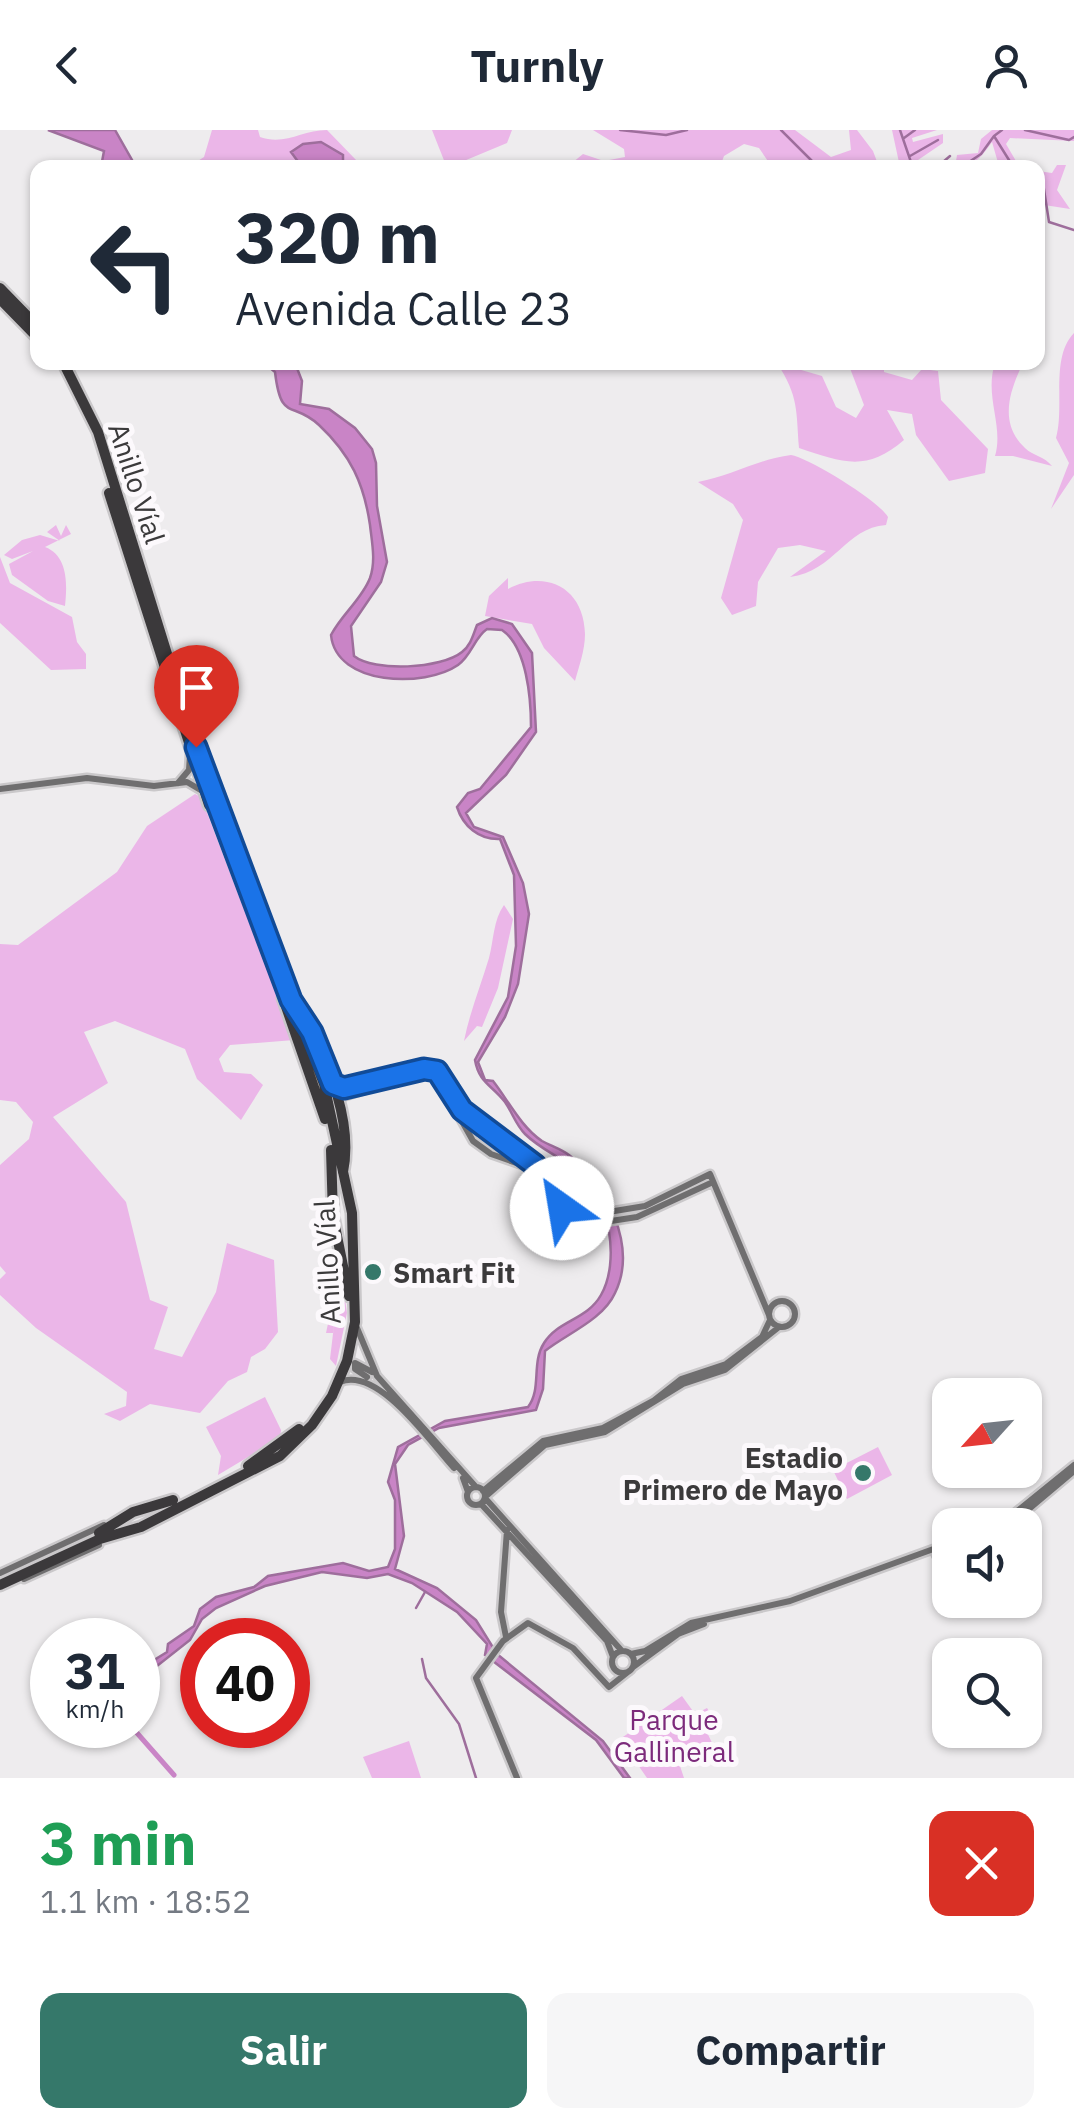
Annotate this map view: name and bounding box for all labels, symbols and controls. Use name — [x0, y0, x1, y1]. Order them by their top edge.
text: Turnly — [470, 36, 604, 94]
icon: back — [40, 38, 95, 93]
icon: person — [979, 38, 1034, 93]
text: 320 m — [235, 191, 440, 282]
icon: left — [70, 200, 200, 330]
text: Avenida Calle 23 — [235, 279, 573, 337]
street label: Anillo Víal — [100, 418, 174, 548]
pin — [154, 645, 239, 748]
icon: arrive — [169, 660, 224, 715]
position arrow — [510, 1156, 614, 1260]
street label: Anillo Víal — [305, 1199, 349, 1325]
place label: Smart Fit — [393, 1254, 515, 1291]
marker: Smart Fit — [362, 1261, 384, 1283]
north arrow — [932, 1378, 1042, 1488]
map controls — [932, 1378, 1042, 1748]
place label: Estadio Primero de Mayo — [623, 1439, 843, 1508]
marker: Estadio Primero de Mayo — [852, 1462, 874, 1484]
button: sound — [932, 1508, 1042, 1618]
speed limit sign: 40 — [180, 1618, 310, 1748]
text: 31 — [65, 1638, 125, 1703]
button: search — [932, 1638, 1042, 1748]
text: km/h — [66, 1692, 124, 1725]
park label: Parque Gallineral — [614, 1701, 734, 1770]
text: 3 min — [40, 1803, 197, 1882]
button: close — [929, 1811, 1034, 1916]
text: 1.1 km · 18:52 — [40, 1880, 251, 1922]
button: Salir — [40, 1993, 527, 2108]
button: Compartir — [547, 1993, 1034, 2108]

